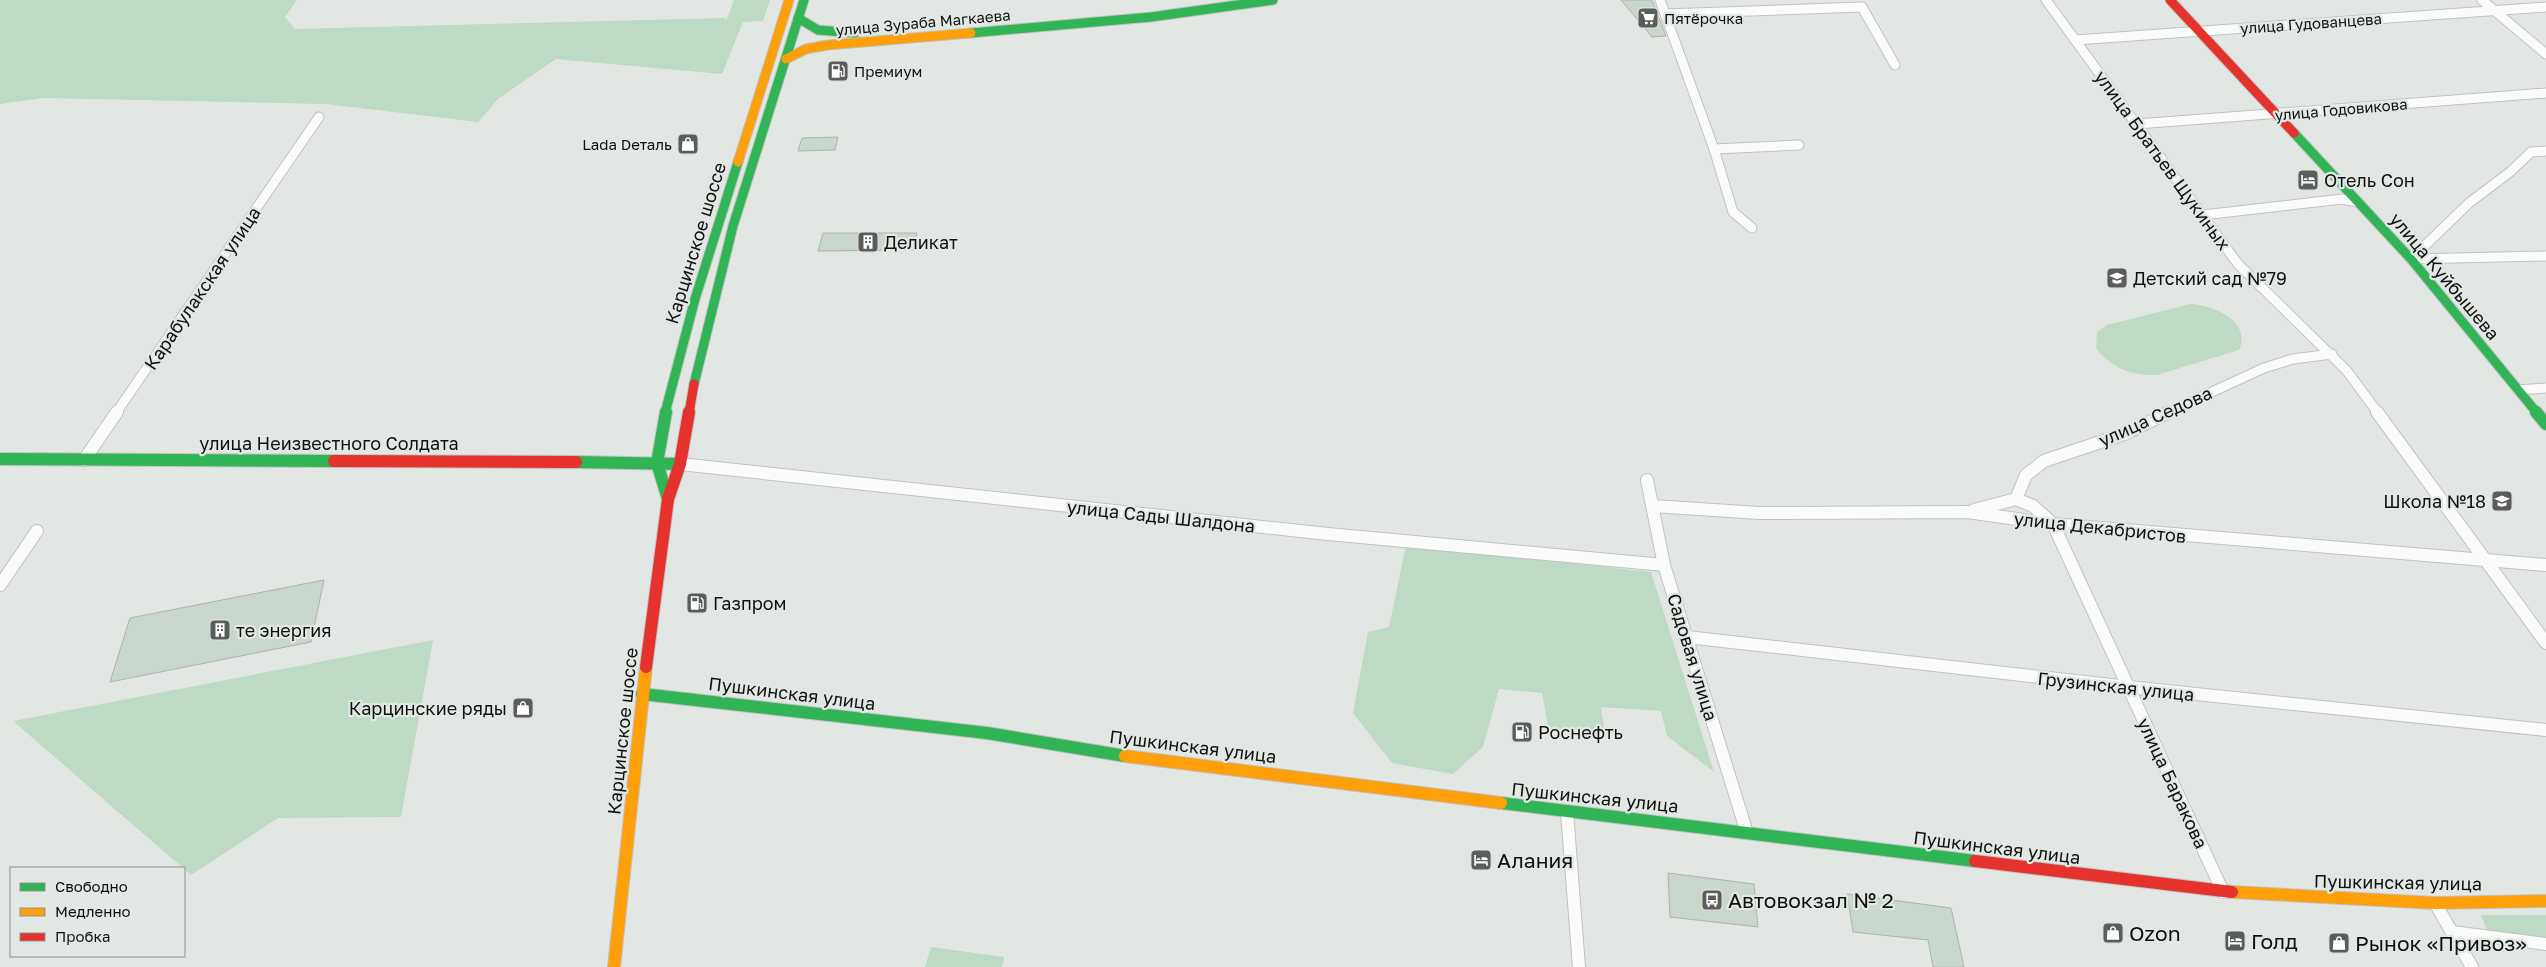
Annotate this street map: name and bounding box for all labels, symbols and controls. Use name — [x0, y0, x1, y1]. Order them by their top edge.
street label: улица Зураба Магкаева — [835, 5, 1011, 39]
supermarket icon: Пятёрочка — [1636, 6, 1660, 30]
place label: Пятёрочка — [1664, 9, 1743, 27]
street label: улица Гудованцева — [2240, 9, 2382, 37]
fuel station icon: Премиум — [826, 59, 850, 83]
place label: Премиум — [854, 62, 922, 80]
street label: улица Братьев Щукиных — [2090, 66, 2236, 254]
street label: улица Годовикова — [2274, 94, 2408, 124]
shop icon: Lada Dеталь — [676, 132, 700, 156]
place label: Lada Dеталь — [582, 135, 672, 153]
street label: Карцинское шоссе — [660, 160, 730, 326]
hotel icon: Отель Сон — [2296, 168, 2320, 192]
place label: Отель Сон — [2324, 169, 2415, 191]
street label: Карабулакская улица — [139, 202, 265, 374]
street label: улица Куйбышева — [2385, 208, 2505, 344]
building icon: Деликат — [856, 230, 880, 254]
place label: Деликат — [884, 231, 958, 253]
school or university icon: Детский сад №79 — [2105, 266, 2129, 290]
place label: Детский сад №79 — [2133, 267, 2287, 289]
street label: улица Седова — [2095, 381, 2215, 451]
street label: улица Неизвестного Солдата — [199, 432, 459, 454]
school or university icon: Школа №18 — [2490, 489, 2514, 513]
place label: Школа №18 — [2383, 490, 2486, 512]
street label: улица Сады Шалдона — [1066, 495, 1256, 537]
street label: улица Декабристов — [2013, 507, 2187, 547]
fuel station icon: Газпром — [685, 591, 709, 615]
street label: Садовая улица — [1663, 591, 1723, 723]
place label: Газпром — [713, 592, 787, 614]
building icon: те энергия — [208, 618, 232, 642]
place label: те энергия — [236, 619, 331, 641]
street label: Карцинское шоссе — [602, 646, 642, 816]
street label: Грузинская улица — [2036, 667, 2196, 705]
street label: Пушкинская улица — [707, 672, 877, 714]
shop icon: Карцинские ряды — [511, 696, 535, 720]
place label: Карцинские ряды — [349, 697, 507, 719]
street label: улица Баракова — [2133, 714, 2213, 852]
fuel station icon: Роснефть — [1510, 720, 1534, 744]
place label: Роснефть — [1538, 721, 1623, 743]
street label: Пушкинская улица — [1108, 725, 1278, 767]
street label: Пушкинская улица — [1510, 777, 1680, 817]
street label: Пушкинская улица — [1912, 826, 2082, 868]
place label: Алания — [1497, 847, 1573, 873]
hotel icon: Алания — [1469, 848, 1493, 872]
legend — [10, 867, 185, 957]
street label: Пушкинская улица — [2314, 870, 2482, 894]
text: Свободно — [55, 877, 128, 895]
place label: Автовокзал № 2 — [1728, 887, 1894, 913]
bus stop icon: Автовокзал № 2 — [1700, 888, 1724, 912]
text: Медленно — [55, 902, 131, 920]
place label: Ozon — [2129, 920, 2181, 946]
shop icon: Ozon — [2101, 921, 2125, 945]
text: Пробка — [55, 927, 110, 945]
place label: Голд — [2251, 928, 2298, 954]
hotel icon: Голд — [2223, 929, 2247, 953]
place label: Рынок «Привоз» — [2355, 930, 2527, 956]
shop icon: Рынок «Привоз» — [2327, 931, 2351, 955]

